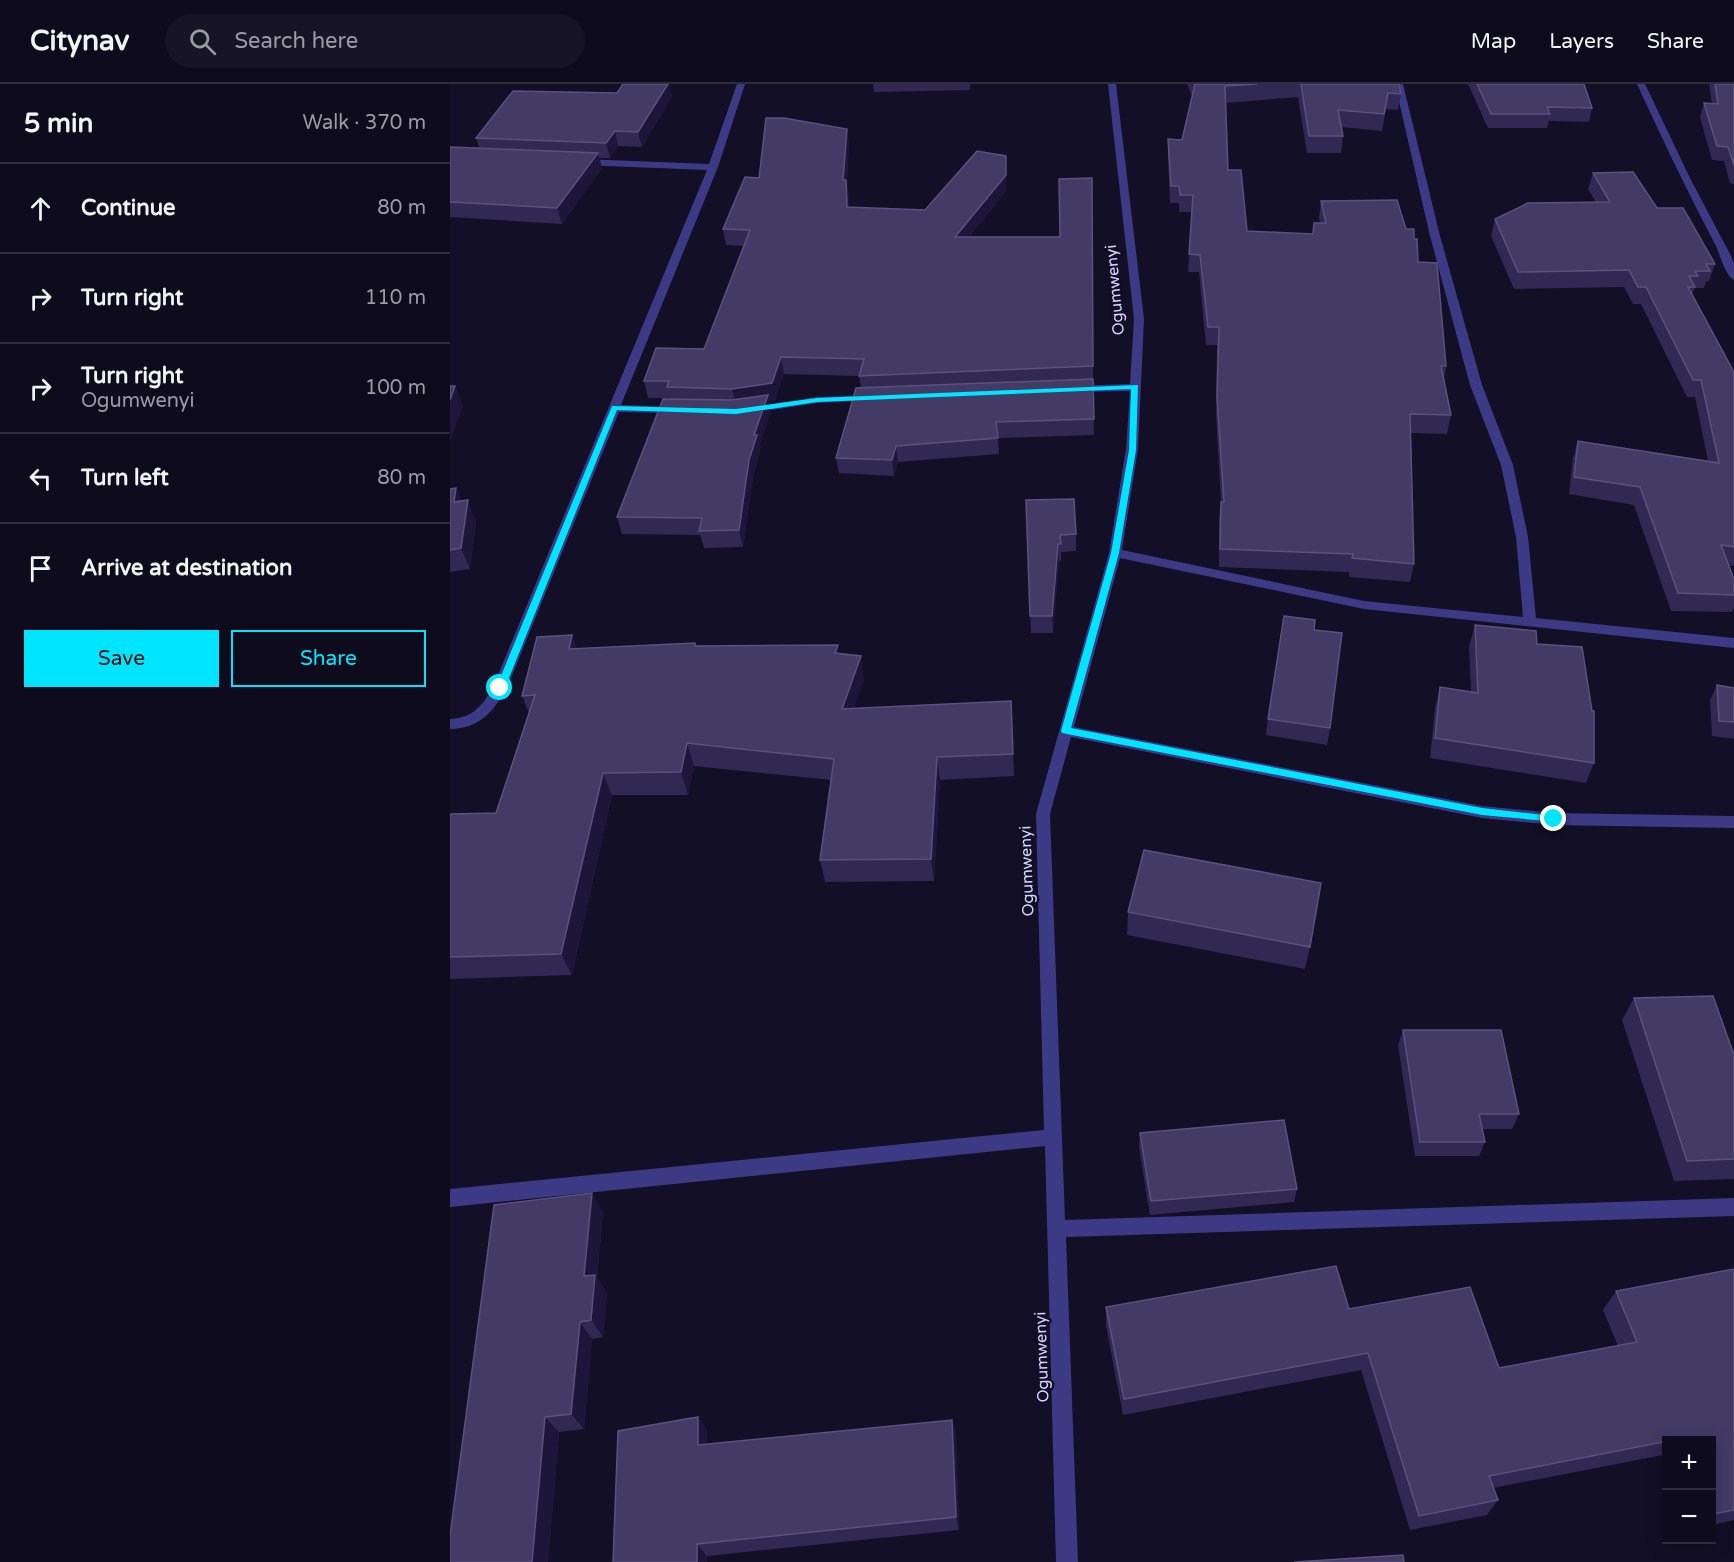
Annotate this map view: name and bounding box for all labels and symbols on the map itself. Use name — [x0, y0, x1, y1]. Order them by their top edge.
street label: Ogumwenyi — [1101, 244, 1129, 336]
route start — [486, 674, 512, 700]
route end — [1540, 805, 1566, 831]
street label: Ogumwenyi — [1015, 825, 1039, 917]
street label: Ogumwenyi — [1030, 1311, 1054, 1403]

